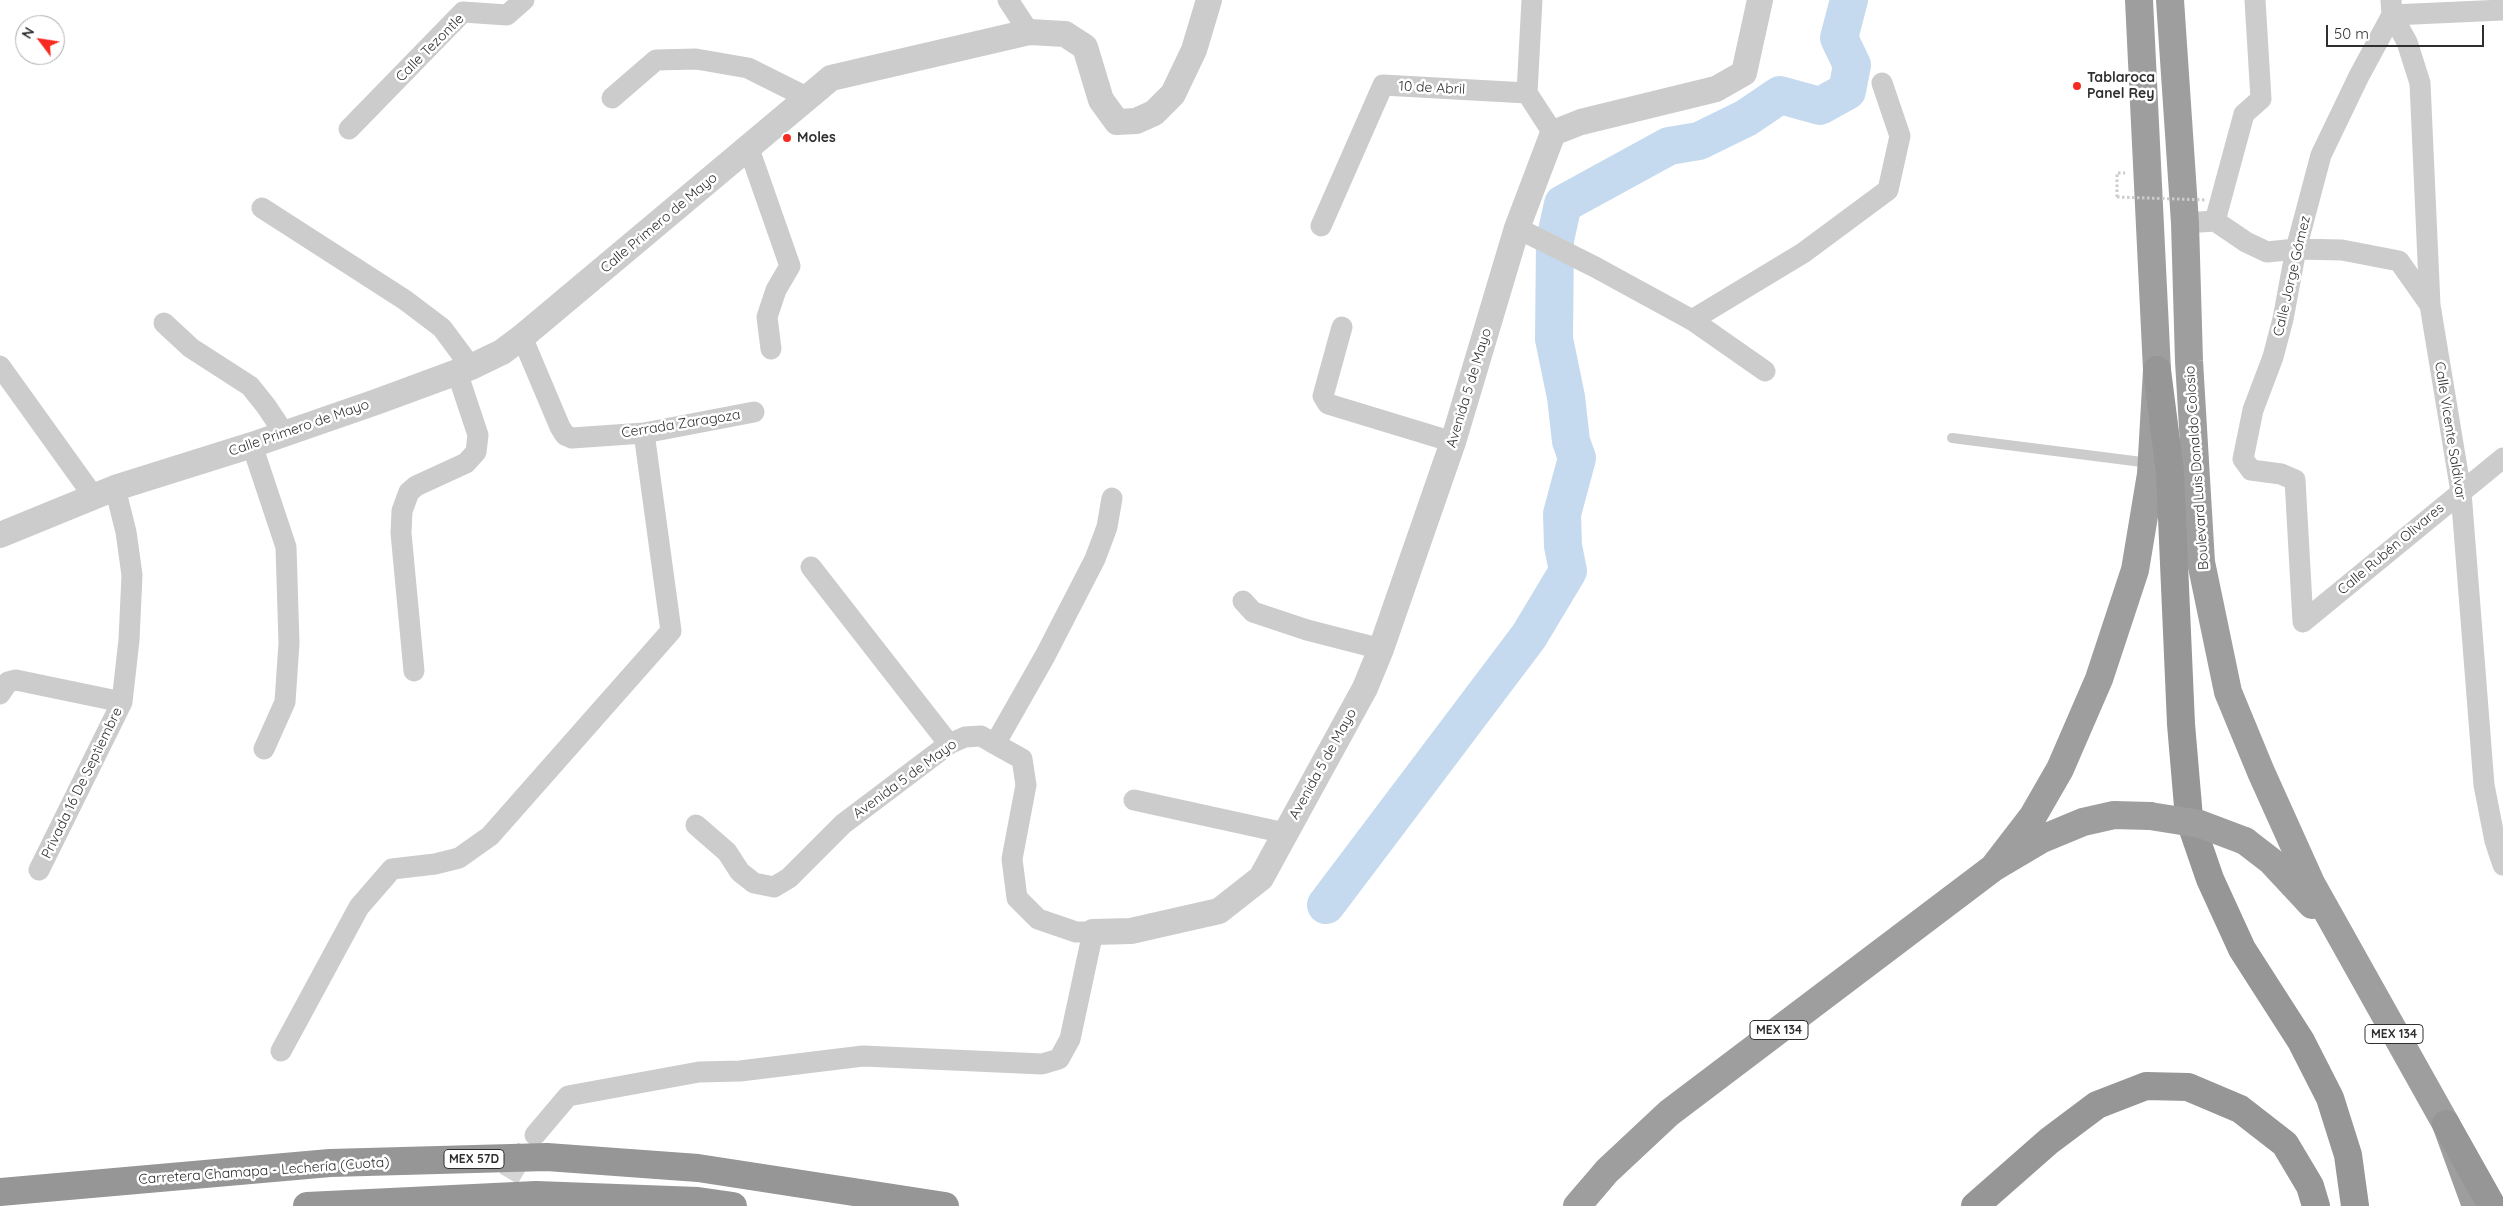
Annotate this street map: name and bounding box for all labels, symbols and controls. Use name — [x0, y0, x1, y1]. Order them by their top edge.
street label: Calle Tezontle — [393, 11, 467, 85]
north arrow — [15, 15, 65, 65]
scale bar — [2328, 15, 2486, 47]
text: N — [18, 24, 38, 42]
text: 50 m — [2334, 24, 2369, 43]
place label: Tablaroca Panel Rey — [2087, 70, 2155, 102]
street label: 10 de Abril — [1398, 78, 1466, 98]
marker: Tablaroca Panel Rey — [2071, 80, 2083, 92]
place label: Moles — [797, 130, 836, 146]
marker: Moles — [781, 132, 793, 144]
street label: Calle Primero de Mayo — [597, 169, 721, 277]
street label: Calle Jorge Gómez — [2270, 214, 2314, 338]
street label: Avenida 5 de Mayo — [1443, 326, 1495, 450]
street label: Calle Vicente Saldívar — [2431, 361, 2469, 501]
street label: Boulevard Luis Donaldo Colosio — [2181, 365, 2213, 571]
street label: Calle Primero de Mayo — [227, 396, 371, 460]
street label: Cerrada Zaragoza — [620, 406, 742, 442]
street label: Calle Rubén Olivares — [2334, 500, 2448, 598]
street label: Privada 16 De Septiembre — [38, 705, 126, 861]
street label: Avenida 5 de Mayo — [1286, 706, 1360, 822]
street label: Avenida 5 de Mayo — [850, 736, 960, 822]
road number: MEX 134 — [1750, 1020, 1808, 1040]
road number: MEX 134 — [2365, 1024, 2423, 1044]
road number: MEX 57D — [444, 1150, 504, 1168]
street label: Carretera Chamapa - Lechería (Cuota) — [138, 1154, 390, 1188]

